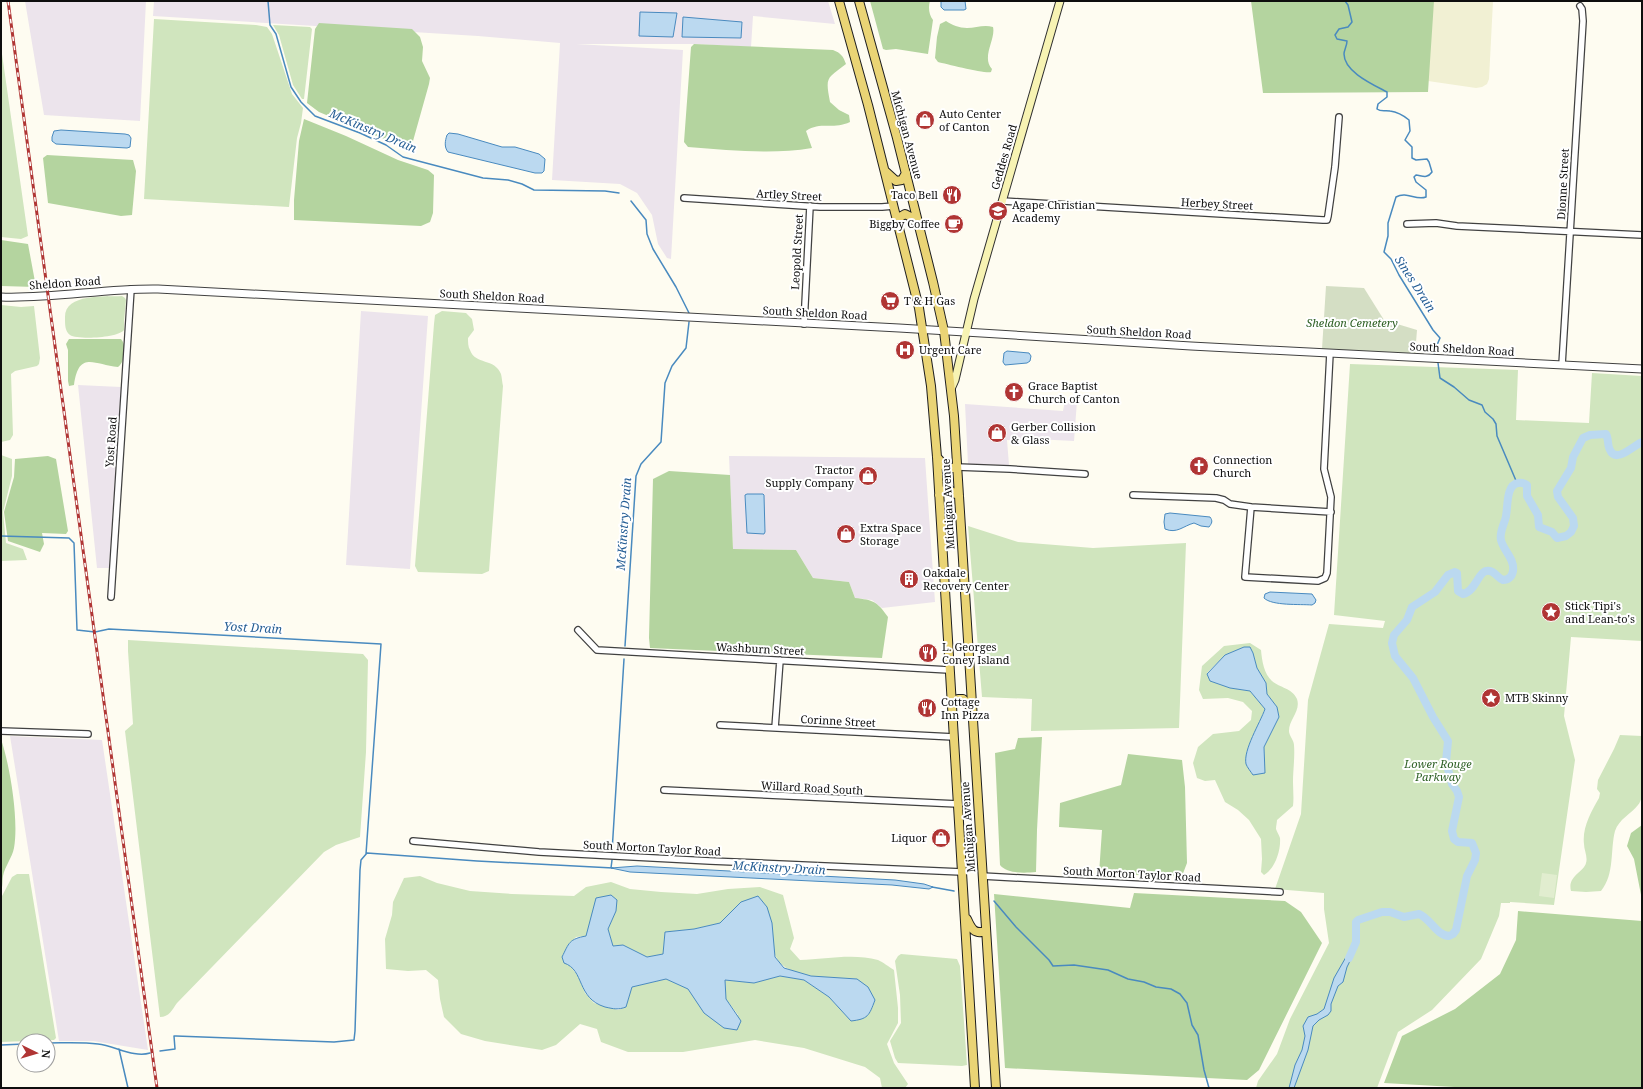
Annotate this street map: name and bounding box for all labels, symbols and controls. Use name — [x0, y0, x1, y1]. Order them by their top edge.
street label: Michigan Avenue — [888, 89, 927, 181]
water label: McKinstry Drain — [326, 104, 419, 157]
place label: Auto Center of Canton — [939, 106, 1002, 134]
shop icon: Auto Center of Canton — [914, 109, 936, 131]
street label: Geddes Road — [987, 122, 1020, 191]
street label: Dionne Street — [1553, 148, 1572, 220]
restaurant icon: Taco Bell — [941, 184, 963, 206]
street label: Artley Street — [756, 185, 822, 204]
place label: Taco Bell — [891, 187, 939, 202]
street label: Herbey Street — [1181, 194, 1254, 213]
place label: Agape Christian Academy — [1012, 197, 1095, 225]
school or university icon: Agape Christian Academy — [987, 200, 1009, 222]
cafe icon: Biggby Coffee — [943, 213, 965, 235]
street label: Leopold Street — [787, 214, 806, 290]
place label: Biggby Coffee — [869, 216, 940, 231]
water label: Sines Drain — [1391, 252, 1440, 315]
street label: Sheldon Road — [29, 272, 102, 292]
street label: South Sheldon Road — [439, 285, 545, 306]
supermarket icon: T & H Gas — [879, 290, 901, 312]
place label: T & H Gas — [904, 293, 955, 308]
street label: South Sheldon Road — [762, 302, 868, 323]
park label: Sheldon Cemetery — [1306, 315, 1398, 330]
street label: South Sheldon Road — [1086, 321, 1192, 342]
street label: South Sheldon Road — [1409, 338, 1515, 359]
hospital icon: Urgent Care — [894, 339, 916, 361]
place label: Urgent Care — [919, 342, 982, 357]
place label: Grace Baptist Church of Canton — [1028, 378, 1120, 406]
church icon: Grace Baptist Church of Canton — [1003, 381, 1025, 403]
street label: Yost Road — [101, 416, 120, 469]
place label: Gerber Collision & Glass — [1011, 419, 1096, 447]
shop icon: Gerber Collision & Glass — [986, 422, 1008, 444]
place label: Connection Church — [1213, 452, 1272, 480]
church icon: Connection Church — [1188, 455, 1210, 477]
street label: Michigan Avenue — [938, 458, 957, 550]
place label: Tractor Supply Company — [766, 462, 855, 490]
shop icon: Tractor Supply Company — [857, 465, 879, 487]
water label: McKinstry Drain — [612, 477, 635, 572]
place label: Extra Space Storage — [860, 520, 921, 548]
shop icon: Extra Space Storage — [835, 523, 857, 545]
place label: Oakdale Recovery Center — [923, 565, 1010, 593]
building icon: Oakdale Recovery Center — [898, 568, 920, 590]
place label: Stick Tipi's and Lean-to's — [1565, 598, 1635, 626]
place icon: Stick Tipi's and Lean-to's — [1540, 601, 1562, 623]
water label: Yost Drain — [223, 617, 283, 638]
street label: Washburn Street — [715, 639, 805, 658]
place label: L. Georges Coney Island — [942, 639, 1010, 667]
restaurant icon: L. Georges Coney Island — [917, 642, 939, 664]
place icon: MTB Skinny — [1480, 687, 1502, 709]
place label: MTB Skinny — [1505, 690, 1569, 705]
place label: Cottage Inn Pizza — [941, 694, 990, 722]
restaurant icon: Cottage Inn Pizza — [916, 697, 938, 719]
street label: Corinne Street — [800, 711, 876, 730]
park label: Lower Rouge Parkway — [1403, 756, 1472, 784]
street label: Willard Road South — [761, 777, 864, 798]
street label: Michigan Avenue — [957, 781, 978, 873]
shop icon: Liquor — [930, 827, 952, 849]
place label: Liquor — [891, 830, 928, 845]
street label: South Morton Taylor Road — [583, 836, 722, 859]
water label: McKinstry Drain — [731, 857, 826, 878]
street label: South Morton Taylor Road — [1063, 862, 1202, 885]
north arrow — [16, 1033, 56, 1073]
text: N — [39, 1049, 54, 1059]

